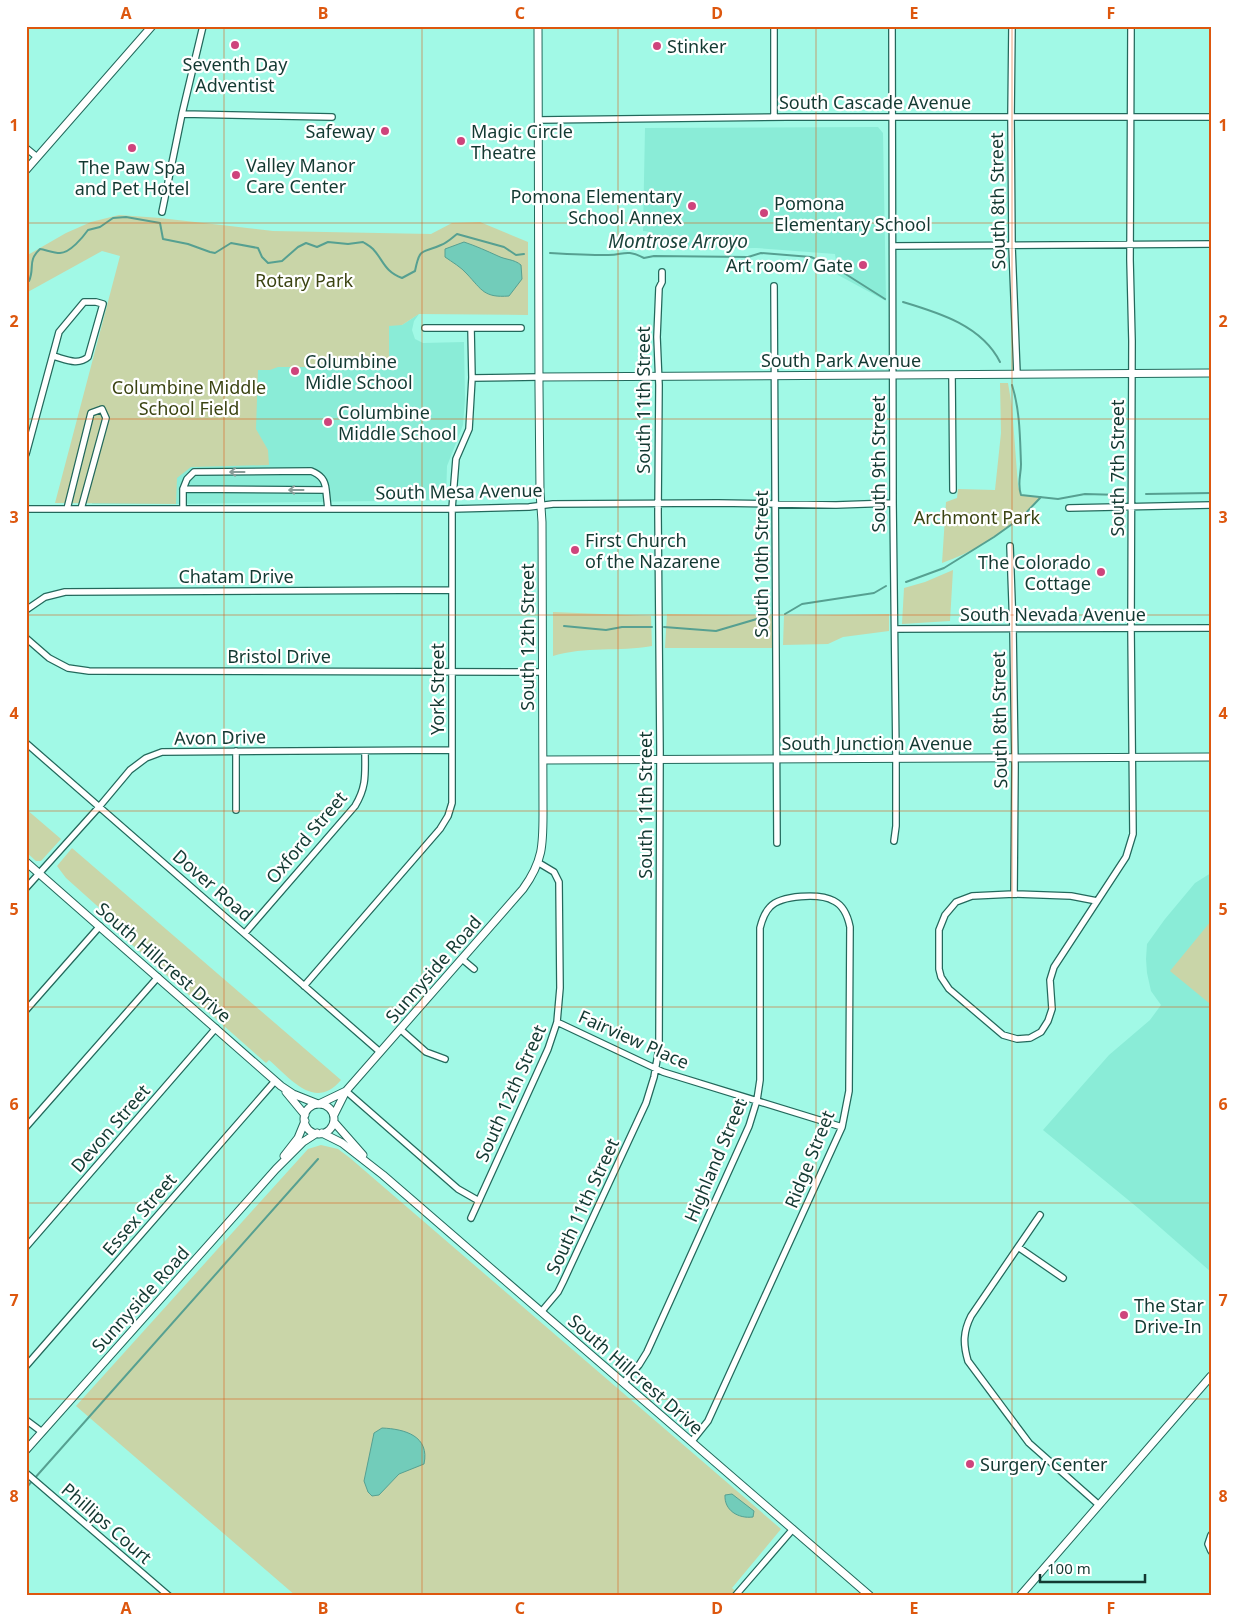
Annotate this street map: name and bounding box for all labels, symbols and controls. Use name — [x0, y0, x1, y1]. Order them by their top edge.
text: A — [120, 2, 132, 24]
text: B — [318, 2, 328, 24]
text: C — [515, 2, 525, 24]
text: D — [711, 2, 723, 24]
text: E — [910, 2, 919, 24]
text: F — [1107, 2, 1115, 24]
place label: Stinker — [667, 34, 727, 58]
marker: Seventh Day Adventist — [229, 39, 241, 51]
marker: Stinker — [651, 40, 663, 52]
place label: Seventh Day Adventist — [183, 52, 288, 97]
street label: South Cascade Avenue — [779, 90, 971, 114]
text: 1 — [9, 114, 19, 136]
text: 1 — [1218, 114, 1228, 136]
place label: Safeway — [306, 119, 376, 143]
place label: Magic Circle Theatre — [471, 119, 573, 164]
marker: Safeway — [379, 125, 391, 137]
street label: South 8th Street — [984, 132, 1010, 270]
marker: Magic Circle Theatre — [455, 135, 467, 147]
marker: The Paw Spa and Pet Hotel — [126, 142, 138, 154]
place label: Valley Manor Care Center — [246, 153, 356, 198]
place label: The Paw Spa and Pet Hotel — [75, 155, 189, 200]
marker: Valley Manor Care Center — [230, 169, 242, 181]
place label: Pomona Elementary School Annex — [510, 184, 683, 229]
place label: Pomona Elementary School — [774, 191, 931, 236]
marker: Pomona Elementary School Annex — [686, 200, 698, 212]
marker: Pomona Elementary School — [758, 207, 770, 219]
water label: Montrose Arroyo — [608, 228, 748, 254]
place label: Art room/ Gate — [726, 253, 853, 277]
marker: Art room/ Gate — [857, 259, 869, 271]
park label: Rotary Park — [255, 268, 353, 292]
text: 2 — [9, 310, 19, 332]
text: 2 — [1218, 310, 1228, 332]
street label: South 11th Street — [631, 326, 655, 474]
street label: South Park Avenue — [761, 348, 921, 372]
place label: Columbine Midle School — [305, 349, 413, 394]
marker: Columbine Midle School — [289, 365, 301, 377]
park label: Columbine Middle School Field — [112, 375, 266, 420]
street label: South 9th Street — [866, 395, 890, 533]
street label: South 7th Street — [1105, 399, 1129, 537]
place label: Columbine Middle School — [338, 400, 457, 445]
marker: Columbine Middle School — [322, 416, 334, 428]
one-way arrow — [229, 467, 245, 477]
street label: South Mesa Avenue — [375, 478, 543, 504]
one-way arrow — [288, 485, 304, 495]
street label: South 10th Street — [749, 490, 773, 638]
park label: Archmont Park — [914, 505, 1041, 529]
text: 3 — [9, 506, 19, 528]
text: 3 — [1218, 506, 1228, 528]
place label: First Church of the Nazarene — [585, 528, 720, 573]
marker: First Church of the Nazarene — [569, 544, 581, 556]
place label: The Colorado Cottage — [978, 550, 1091, 595]
street label: South 12th Street — [515, 563, 539, 711]
street label: Chatam Drive — [178, 564, 294, 588]
marker: The Colorado Cottage — [1095, 566, 1107, 578]
street label: South Nevada Avenue — [960, 602, 1146, 626]
street label: York Street — [425, 642, 449, 735]
street label: Bristol Drive — [227, 644, 331, 668]
street label: South 8th Street — [986, 651, 1012, 789]
text: 4 — [9, 702, 19, 724]
text: 4 — [1218, 702, 1228, 724]
street label: Avon Drive — [174, 724, 266, 750]
street label: South 11th Street — [633, 731, 657, 879]
street label: South Junction Avenue — [781, 731, 973, 755]
street label: Oxford Street — [260, 785, 352, 888]
street label: Dover Road — [168, 844, 258, 926]
street label: South Hillcrest Drive — [91, 897, 237, 1027]
text: 5 — [9, 898, 19, 920]
text: 5 — [1218, 898, 1228, 920]
street label: Sunnyside Road — [380, 910, 486, 1028]
street label: Fairview Place — [575, 1004, 693, 1074]
street label: South 12th Street — [469, 1020, 551, 1165]
street label: Devon Street — [65, 1079, 155, 1177]
text: 6 — [9, 1093, 19, 1115]
text: 6 — [1218, 1093, 1228, 1115]
street label: Highland Street — [678, 1094, 752, 1225]
street label: Ridge Street — [779, 1106, 840, 1211]
street label: South 11th Street — [540, 1134, 624, 1278]
street label: Essex Street — [97, 1167, 182, 1260]
street label: Sunnyside Road — [86, 1241, 194, 1357]
text: 7 — [9, 1289, 19, 1311]
text: 7 — [1218, 1289, 1228, 1311]
place label: The Star Drive-In — [1134, 1293, 1204, 1338]
street label: South Hillcrest Drive — [563, 1309, 709, 1439]
marker: The Star Drive-In — [1118, 1309, 1130, 1321]
place label: Surgery Center — [980, 1452, 1108, 1476]
marker: Surgery Center — [964, 1458, 976, 1470]
street label: Phillips Court — [57, 1477, 158, 1569]
text: 8 — [9, 1485, 19, 1507]
text: 8 — [1218, 1485, 1228, 1507]
scale bar — [1040, 1552, 1144, 1584]
text: 100 m — [1047, 1558, 1091, 1578]
text: A — [120, 1597, 132, 1619]
text: B — [318, 1597, 328, 1619]
text: C — [515, 1597, 525, 1619]
text: D — [711, 1597, 723, 1619]
text: E — [910, 1597, 919, 1619]
text: F — [1107, 1597, 1115, 1619]

